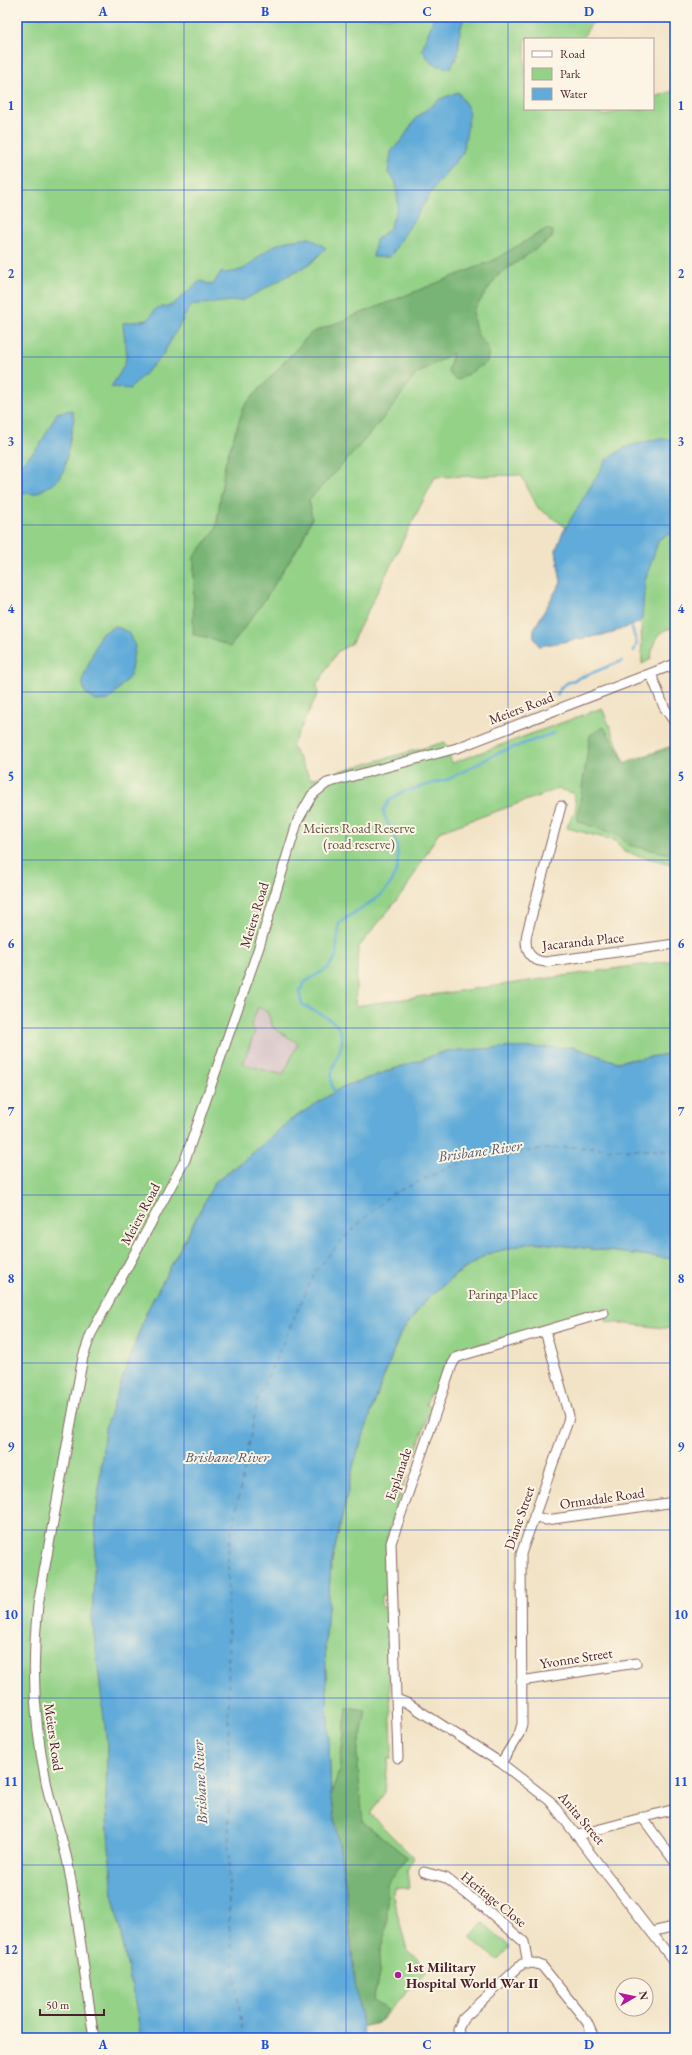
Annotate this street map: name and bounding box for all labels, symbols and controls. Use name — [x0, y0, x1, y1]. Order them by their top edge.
text: A — [97, 3, 108, 20]
text: B — [261, 3, 269, 20]
text: C — [422, 3, 432, 20]
text: D — [584, 3, 594, 20]
legend — [524, 38, 654, 110]
text: Road — [560, 46, 586, 62]
text: Park — [560, 66, 581, 82]
text: Water — [560, 86, 587, 102]
text: 1 — [8, 97, 15, 114]
text: 1 — [678, 97, 685, 114]
text: 2 — [8, 265, 15, 282]
text: 2 — [678, 265, 685, 282]
text: 3 — [8, 433, 15, 450]
text: 3 — [678, 433, 685, 450]
text: 4 — [8, 600, 15, 617]
text: 4 — [678, 600, 685, 617]
street label: Meiers Road — [486, 687, 557, 729]
text: 5 — [8, 768, 14, 785]
text: 5 — [678, 768, 684, 785]
park label: Meiers Road Reserve (road reserve) — [303, 819, 416, 853]
street label: Meiers Road — [235, 879, 273, 950]
street label: Jacaranda Place — [540, 928, 625, 954]
text: 6 — [8, 935, 15, 952]
text: 6 — [678, 935, 685, 952]
text: 7 — [8, 1103, 15, 1120]
text: 7 — [678, 1103, 685, 1120]
water label: Brisbane River — [436, 1135, 524, 1166]
street label: Meiers Road — [116, 1179, 164, 1248]
text: 8 — [8, 1270, 15, 1287]
text: 8 — [678, 1270, 685, 1287]
park label: Paringa Place — [468, 1285, 539, 1303]
text: 9 — [8, 1438, 15, 1455]
text: 9 — [678, 1438, 685, 1455]
street label: Esplanade — [381, 1445, 415, 1502]
water label: Brisbane River — [184, 1447, 270, 1466]
street label: Diane Street — [500, 1483, 538, 1552]
street label: Ormadale Road — [558, 1483, 646, 1513]
text: 10 — [4, 1606, 18, 1623]
text: 10 — [674, 1606, 688, 1623]
street label: Yvonne Street — [538, 1643, 614, 1673]
street label: Meiers Road — [40, 1702, 68, 1773]
water label: Brisbane River — [188, 1738, 211, 1826]
text: 11 — [4, 1773, 18, 1790]
text: 11 — [674, 1773, 688, 1790]
street label: Anita Street — [554, 1787, 610, 1849]
street label: Heritage Close — [457, 1867, 531, 1931]
text: 12 — [4, 1941, 18, 1958]
text: 12 — [674, 1941, 688, 1958]
place label: 1st Military Hospital World War II — [406, 1958, 538, 1992]
marker: 1st Military Hospital World War II — [393, 1970, 403, 1980]
north arrow — [614, 1977, 654, 2017]
text: N — [636, 1990, 652, 2001]
scale bar — [40, 1991, 104, 2017]
text: 50 m — [46, 1997, 70, 2013]
text: A — [97, 2036, 108, 2053]
text: B — [261, 2036, 269, 2053]
text: C — [422, 2036, 432, 2053]
text: D — [584, 2036, 594, 2053]

